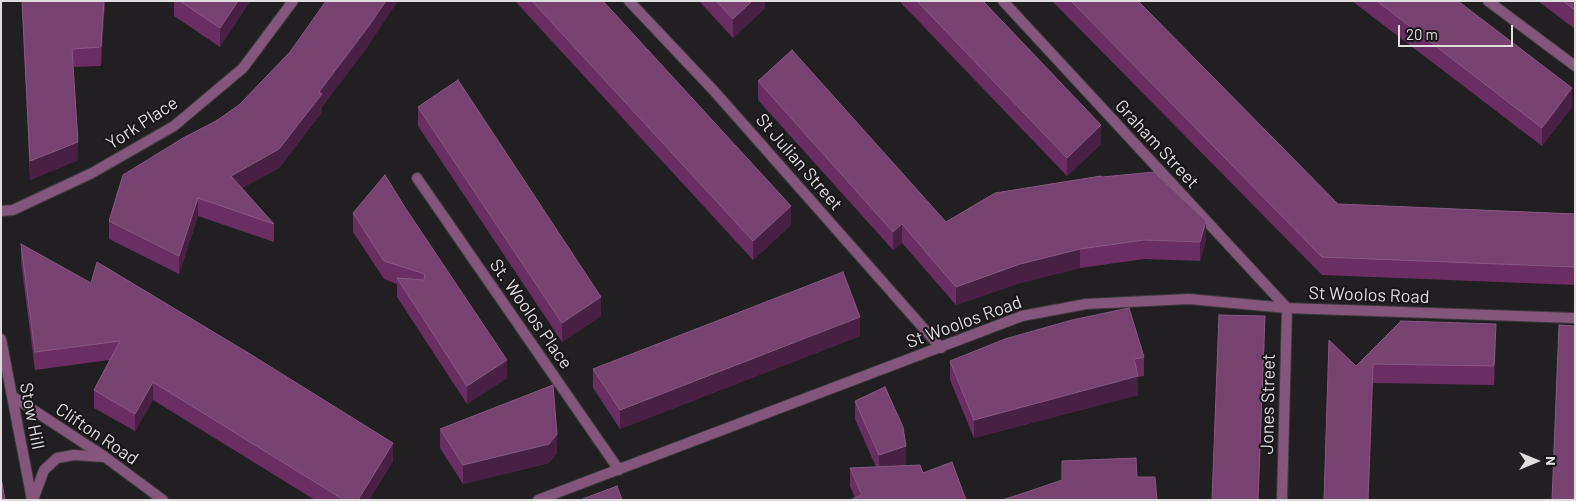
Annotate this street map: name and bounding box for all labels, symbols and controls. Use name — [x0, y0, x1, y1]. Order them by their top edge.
scale bar — [1401, 15, 1516, 47]
text: 20 m — [1406, 25, 1438, 43]
street label: York Place — [102, 92, 182, 154]
street label: Graham Street — [1110, 95, 1204, 193]
street label: St Julian Street — [751, 109, 847, 215]
street label: St. Woolos Place — [485, 255, 577, 373]
street label: St Woolos Road — [1308, 282, 1430, 308]
street label: St Woolos Road — [903, 291, 1025, 353]
street label: Jones Street — [1256, 354, 1280, 454]
street label: Stow Hill — [15, 381, 49, 451]
street label: Clifton Road — [51, 398, 143, 470]
north arrow — [1511, 436, 1561, 486]
text: N — [1543, 456, 1560, 466]

